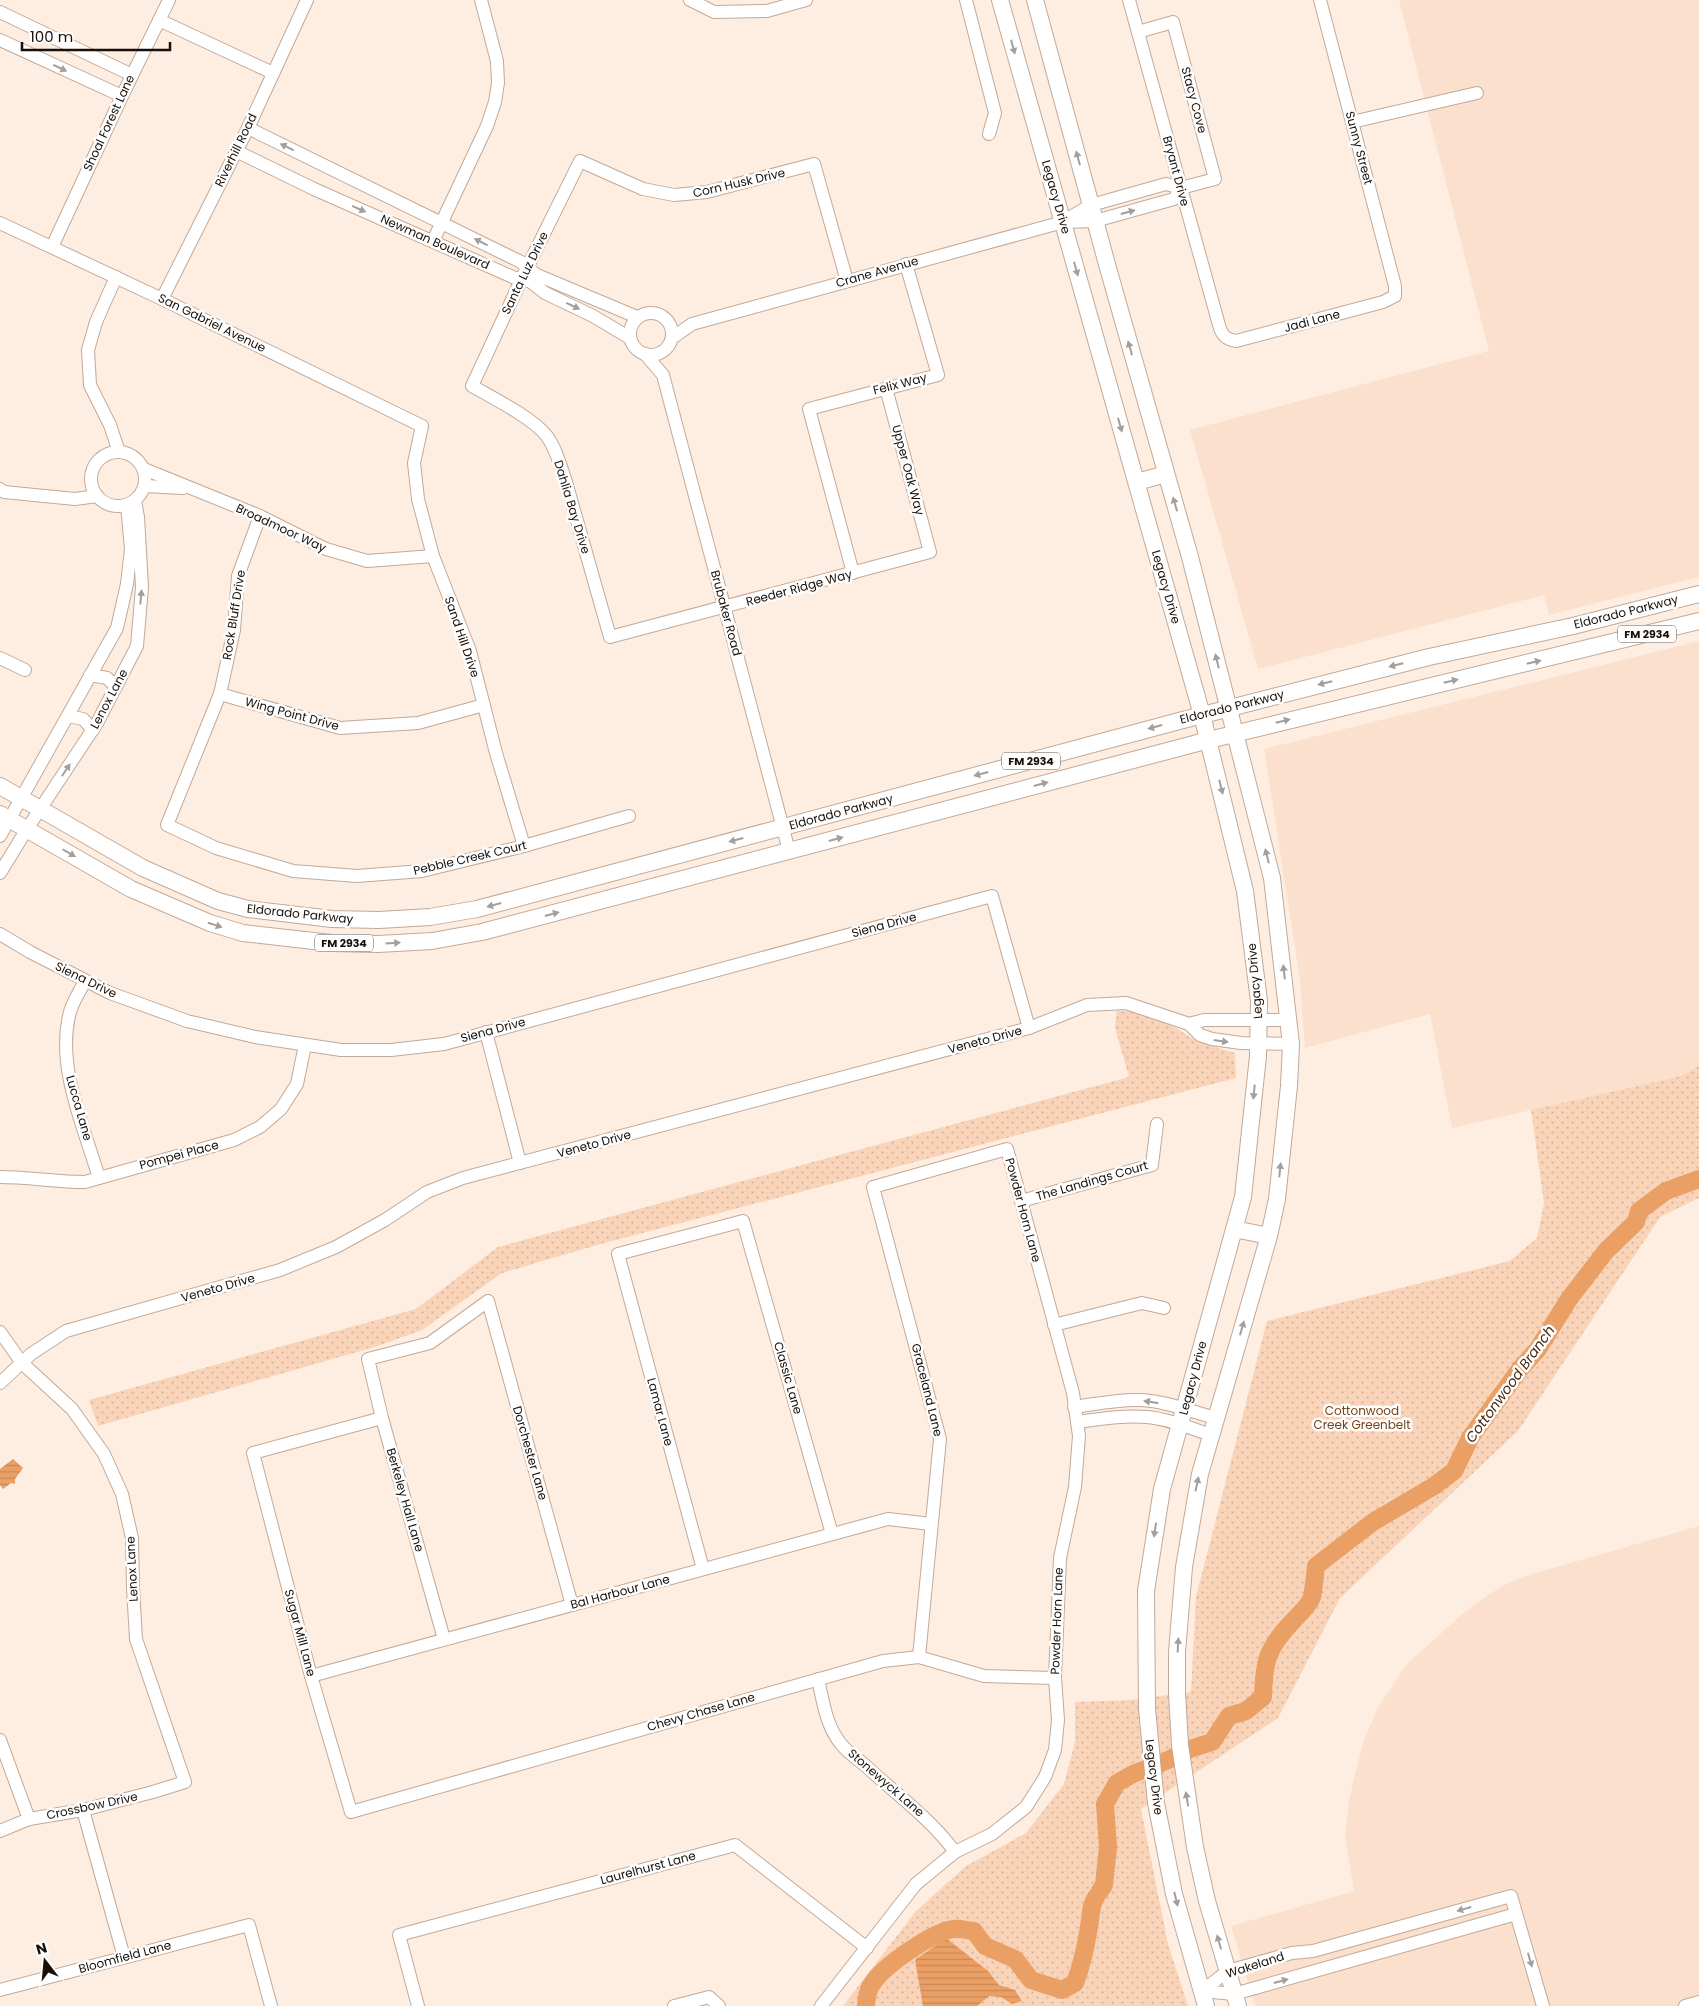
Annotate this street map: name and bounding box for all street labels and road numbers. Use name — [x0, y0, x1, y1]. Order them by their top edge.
street label: Stacy Cove — [1177, 65, 1211, 135]
street label: Shoal Forest Lane — [79, 72, 138, 174]
street label: Sunny Street — [1342, 109, 1377, 186]
street label: Riverhill Road — [210, 110, 261, 189]
street label: Bryant Drive — [1159, 134, 1194, 208]
street label: Legacy Drive — [1038, 158, 1075, 236]
street label: Corn Husk Drive — [691, 164, 787, 201]
street label: Newman Boulevard — [378, 210, 492, 273]
street label: Santa Luz Drive — [497, 229, 552, 317]
street label: Crane Avenue — [834, 252, 920, 291]
street label: San Gabriel Avenue — [156, 289, 269, 356]
street label: Jadi Lane — [1282, 305, 1342, 336]
street label: Felix Way — [871, 369, 929, 398]
street label: Upper Oak Way — [888, 423, 929, 517]
street label: Dahlia Bay Drive — [550, 458, 595, 556]
street label: Broadmoor Way — [233, 499, 329, 556]
street label: Legacy Drive — [1148, 548, 1185, 626]
street label: Reeder Ridge Way — [744, 565, 854, 610]
street label: Brubaker Road — [707, 568, 746, 658]
street label: Rock Bluff Drive — [218, 569, 249, 661]
street label: Eldorado Parkway — [1572, 590, 1680, 633]
street label: Sand Hill Drive — [441, 594, 484, 680]
road number: FM 2934 — [1618, 626, 1676, 642]
street label: Lenox Lane — [86, 666, 131, 732]
street label: Eldorado Parkway — [1178, 685, 1286, 728]
street label: Wing Point Drive — [243, 693, 341, 734]
road number: FM 2934 — [1002, 752, 1060, 769]
street label: Eldorado Parkway — [787, 789, 895, 834]
street label: Pebble Creek Court — [412, 836, 528, 879]
street label: Eldorado Parkway — [246, 899, 354, 928]
street label: Siena Drive — [850, 908, 918, 941]
road number: FM 2934 — [315, 934, 373, 951]
street label: Legacy Drive — [1243, 942, 1266, 1020]
street label: Siena Drive — [53, 957, 120, 1002]
street label: Siena Drive — [459, 1013, 527, 1046]
street label: Veneto Drive — [946, 1021, 1024, 1058]
street label: Lucca Lane — [62, 1073, 97, 1142]
street label: Veneto Drive — [555, 1125, 633, 1162]
street label: Pompei Place — [137, 1136, 220, 1173]
street label: Powder Horn Lane — [1001, 1156, 1046, 1264]
street label: The Landings Court — [1034, 1156, 1150, 1205]
street label: Veneto Drive — [179, 1269, 257, 1306]
street label: Legacy Drive — [1174, 1339, 1211, 1417]
street label: Classic Lane — [770, 1340, 807, 1416]
street label: Graceland Lane — [908, 1342, 947, 1438]
street label: Lamar Lane — [643, 1376, 678, 1448]
street label: Dorchester Lane — [509, 1404, 552, 1502]
street label: Berkeley Hall Lane — [383, 1446, 428, 1554]
street label: Lenox Lane — [121, 1536, 142, 1602]
street label: Powder Horn Lane — [1046, 1567, 1067, 1675]
street label: Bal Harbour Lane — [568, 1570, 671, 1613]
street label: Sugar Mill Lane — [281, 1587, 320, 1678]
street label: Chevy Chase Lane — [645, 1688, 757, 1735]
street label: Legacy Drive — [1141, 1738, 1168, 1816]
street label: Stonewyck Lane — [845, 1745, 928, 1820]
street label: Crossbow Drive — [45, 1788, 139, 1823]
street label: Laurelhurst Lane — [598, 1847, 697, 1888]
street label: Bloomfield Lane — [77, 1936, 173, 1977]
street label: Wakeland — [1224, 1947, 1286, 1982]

